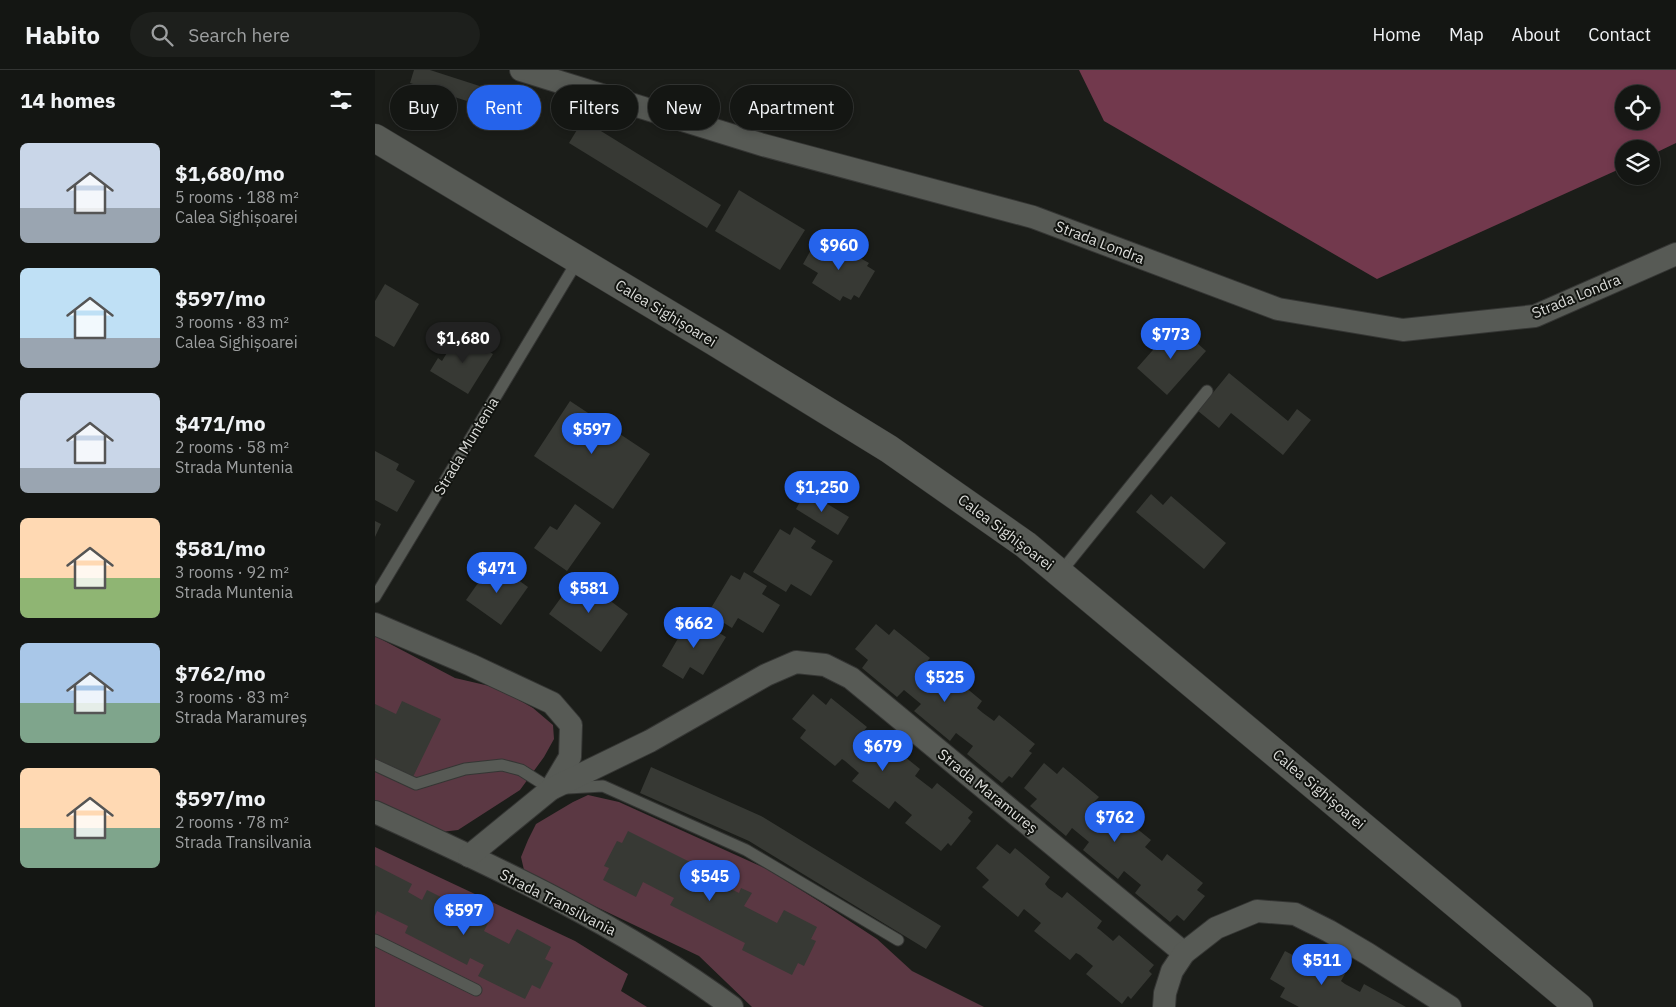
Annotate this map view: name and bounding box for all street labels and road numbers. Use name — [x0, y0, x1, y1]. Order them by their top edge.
street label: Strada Londra — [1053, 216, 1147, 268]
street label: Strada Londra — [1529, 270, 1623, 322]
street label: Calea Sighișoarei — [612, 275, 720, 351]
street label: Strada Muntenia — [429, 394, 503, 498]
street label: Calea Sighișoarei — [954, 490, 1058, 574]
street label: Strada Maramureș — [934, 745, 1042, 837]
street label: Calea Sighișoarei — [1269, 745, 1369, 833]
street label: Strada Transilvania — [497, 864, 619, 940]

